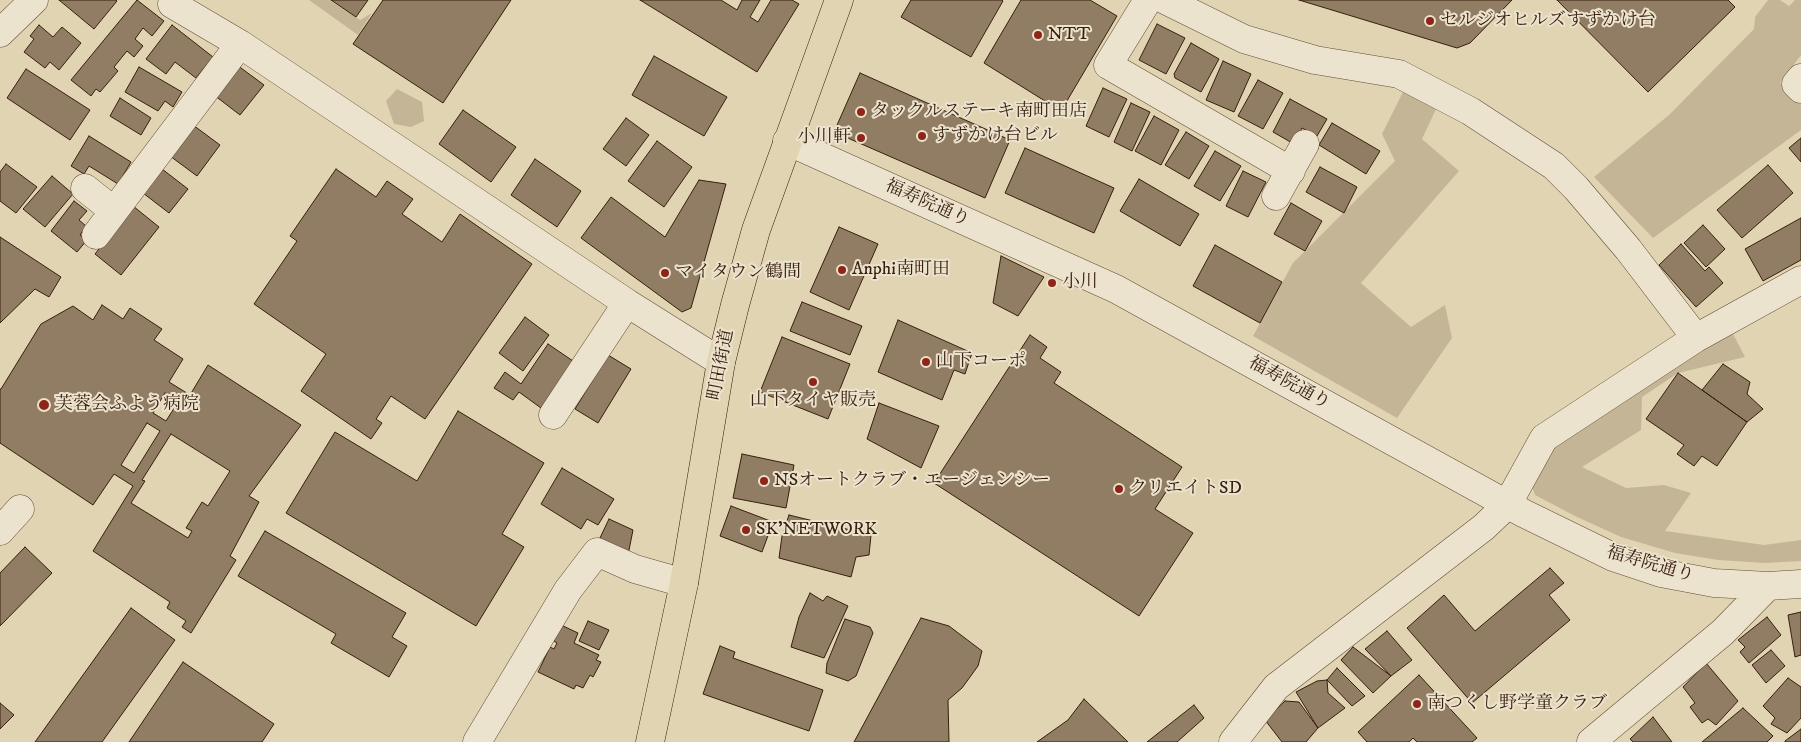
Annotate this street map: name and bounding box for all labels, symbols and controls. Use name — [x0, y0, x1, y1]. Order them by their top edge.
place label: セルジオヒルズすずかけ台 — [1440, 10, 1656, 32]
marker: セルジオヒルズすずかけ台 — [1424, 15, 1436, 27]
place label: NTT — [1048, 24, 1090, 46]
marker: NTT — [1032, 29, 1044, 41]
place label: タックルステーキ南町田店 — [871, 101, 1087, 123]
marker: タックルステーキ南町田店 — [855, 106, 867, 118]
place label: すずかけ台ビル — [932, 125, 1058, 147]
place label: 小川軒 — [797, 127, 851, 149]
marker: すずかけ台ビル — [916, 130, 928, 142]
marker: 小川軒 — [855, 132, 867, 144]
street label: 福寿院通り — [881, 176, 973, 232]
place label: Anphi南町田 — [852, 259, 950, 281]
place label: マイタウン鶴間 — [675, 262, 801, 284]
marker: Anphi南町田 — [836, 264, 848, 276]
marker: マイタウン鶴間 — [659, 267, 671, 279]
place label: 小川 — [1062, 272, 1098, 294]
marker: 小川 — [1046, 277, 1058, 289]
street label: 町田街道 — [705, 328, 739, 402]
place label: 山下コーポ — [936, 351, 1026, 373]
street label: 福寿院通り — [1244, 353, 1334, 415]
marker: 山下コーポ — [920, 356, 932, 368]
marker: 山下タイヤ販売 — [807, 376, 819, 388]
place label: 山下タイヤ販売 — [750, 390, 876, 412]
place label: 芙蓉会ふよう病院 — [55, 394, 199, 416]
marker: 芙蓉会ふよう病院 — [37, 398, 51, 412]
place label: NSオートクラブ・エージェンシー — [774, 470, 1050, 492]
marker: NSオートクラブ・エージェンシー — [758, 475, 770, 487]
place label: クリエイトSD — [1129, 478, 1242, 500]
marker: クリエイトSD — [1113, 483, 1125, 495]
place label: SK’NETWORK — [756, 519, 877, 541]
marker: SK’NETWORK — [740, 524, 752, 536]
street label: 福寿院通り — [1604, 542, 1696, 588]
place label: 南つくし野学童クラブ — [1427, 693, 1607, 715]
marker: 南つくし野学童クラブ — [1411, 698, 1423, 710]

